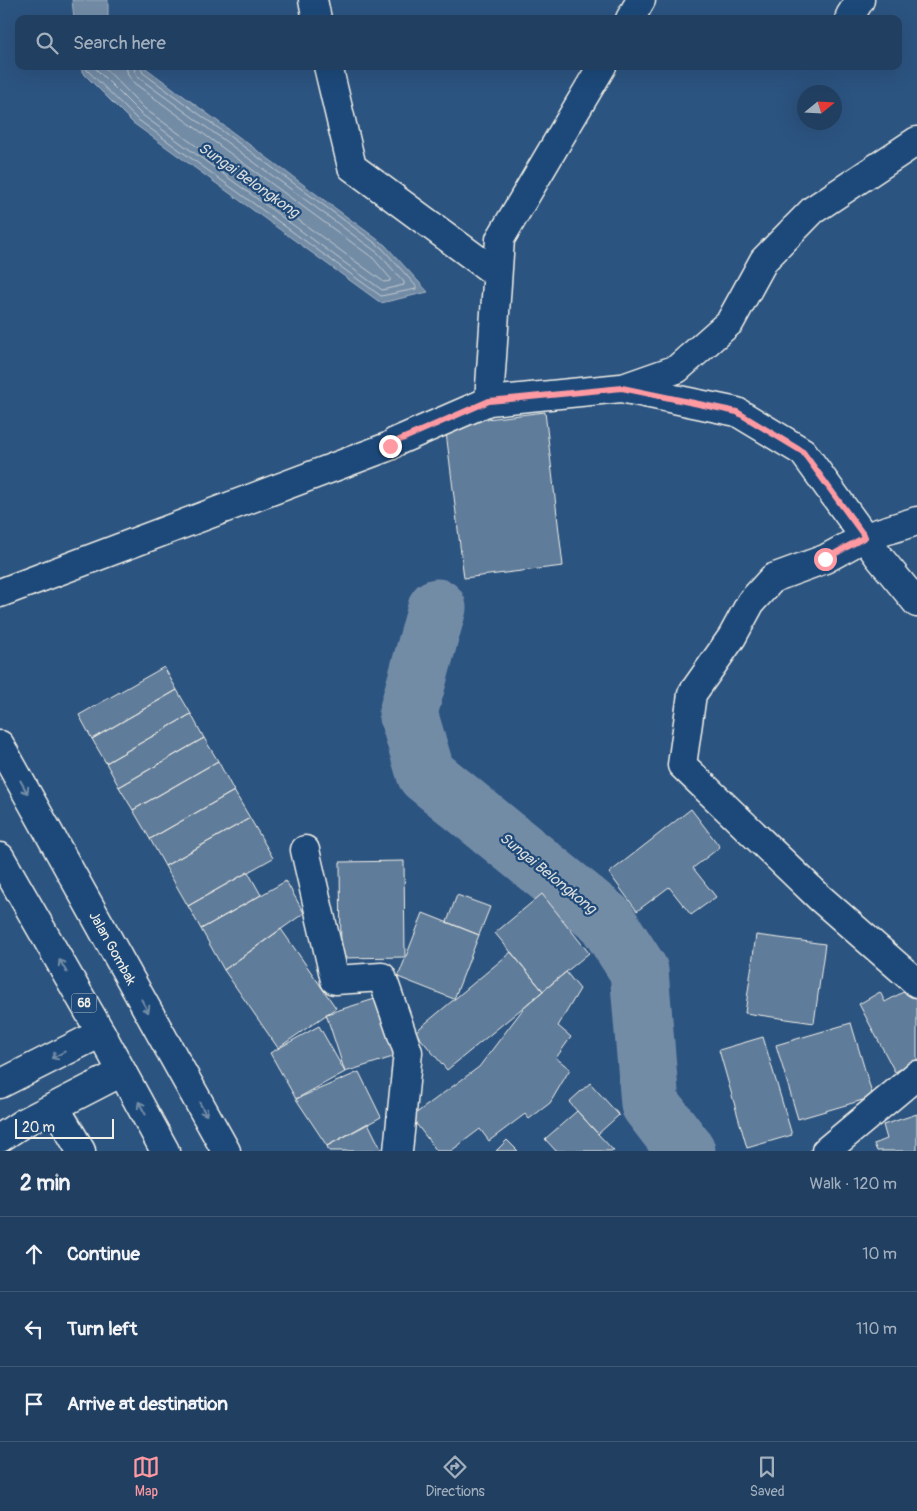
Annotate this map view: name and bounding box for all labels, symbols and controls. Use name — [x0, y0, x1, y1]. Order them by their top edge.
search box — [15, 15, 902, 70]
icon: search — [33, 29, 61, 57]
text: Search here — [73, 31, 166, 55]
north arrow — [797, 85, 842, 130]
water label: Sungai Belongkong — [195, 139, 304, 223]
route end — [379, 435, 402, 458]
route start — [814, 548, 837, 571]
one-way arrow — [19, 780, 29, 794]
water label: Sungai Belongkong — [496, 829, 601, 919]
street label: Jalan Gombak — [85, 908, 140, 988]
one-way arrow — [58, 959, 67, 974]
road number: 68 — [72, 994, 96, 1012]
one-way arrow — [140, 998, 150, 1013]
one-way arrow — [51, 1051, 66, 1060]
one-way arrow — [137, 1101, 147, 1116]
one-way arrow — [198, 1102, 208, 1116]
scale bar — [15, 1116, 114, 1139]
text: 20 m — [22, 1119, 55, 1136]
text: 2 min — [20, 1170, 70, 1197]
text: Walk · 120 m — [809, 1174, 897, 1194]
icon: ahead — [20, 1240, 48, 1268]
text: Continue — [67, 1242, 140, 1266]
text: 10 m — [862, 1244, 897, 1264]
icon: left — [20, 1315, 48, 1343]
text: Turn left — [67, 1317, 137, 1341]
text: 110 m — [856, 1319, 897, 1339]
icon: arrive — [20, 1390, 48, 1418]
text: Arrive at destination — [67, 1392, 228, 1416]
tab: Map — [132, 1453, 160, 1500]
tab: Directions — [425, 1453, 485, 1500]
tab: Saved — [750, 1453, 785, 1500]

